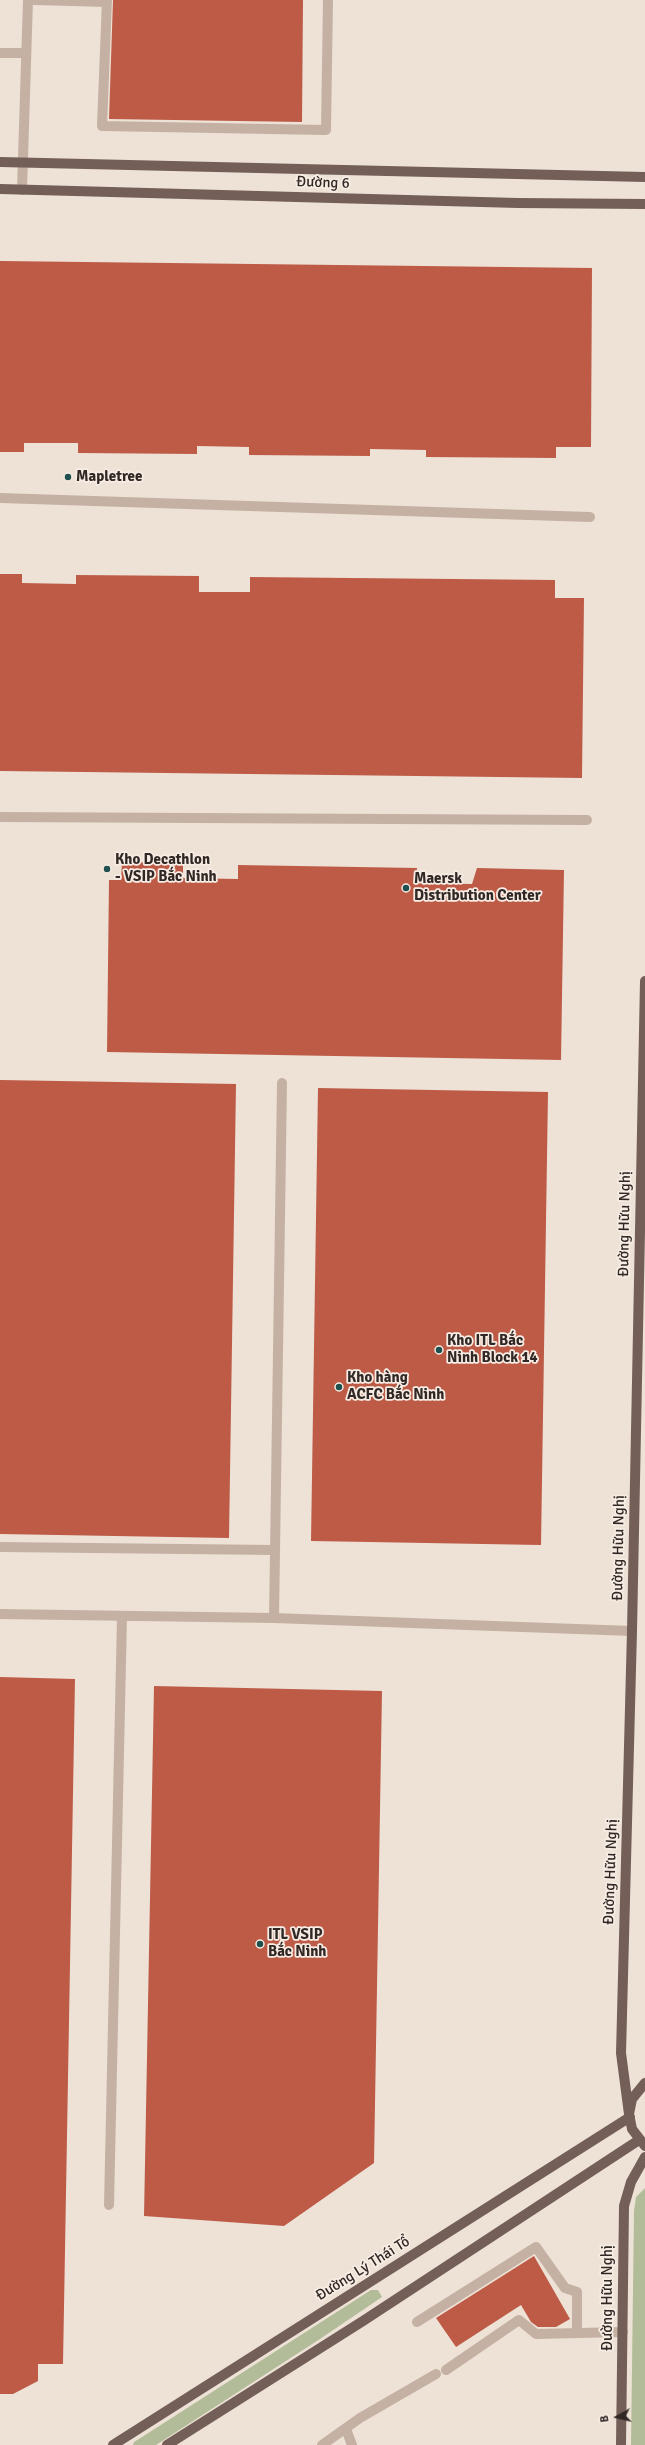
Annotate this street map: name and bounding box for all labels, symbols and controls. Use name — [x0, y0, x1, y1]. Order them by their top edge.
street label: Đường 6 — [296, 173, 350, 193]
place label: Mapletree — [76, 468, 143, 486]
marker: Mapletree — [63, 472, 73, 482]
place label: Kho Decathlon - VSIP Bắc Ninh — [115, 851, 217, 886]
marker: Kho Decathlon - VSIP Bắc Ninh — [102, 864, 112, 874]
place label: Maersk Distribution Center — [414, 870, 541, 905]
marker: Maersk Distribution Center — [401, 883, 411, 893]
street label: Đường Hữu Nghị — [615, 1171, 635, 1277]
place label: Kho ITL Bắc Ninh Block 14 — [447, 1332, 538, 1367]
marker: Kho ITL Bắc Ninh Block 14 — [434, 1345, 444, 1355]
place label: Kho hàng ACFC Bắc Ninh — [347, 1369, 444, 1404]
marker: Kho hàng ACFC Bắc Ninh — [334, 1382, 344, 1392]
street label: Đường Hữu Nghị — [609, 1495, 629, 1601]
street label: Đường Hữu Nghị — [600, 1819, 622, 1925]
place label: ITL VSIP Bắc Ninh — [268, 1926, 327, 1961]
marker: ITL VSIP Bắc Ninh — [255, 1939, 265, 1949]
street label: Đường Lý Thái Tổ — [313, 2233, 413, 2305]
street label: Đường Hữu Nghị — [599, 2245, 617, 2351]
north arrow — [597, 2397, 637, 2437]
text: B — [598, 2414, 612, 2423]

